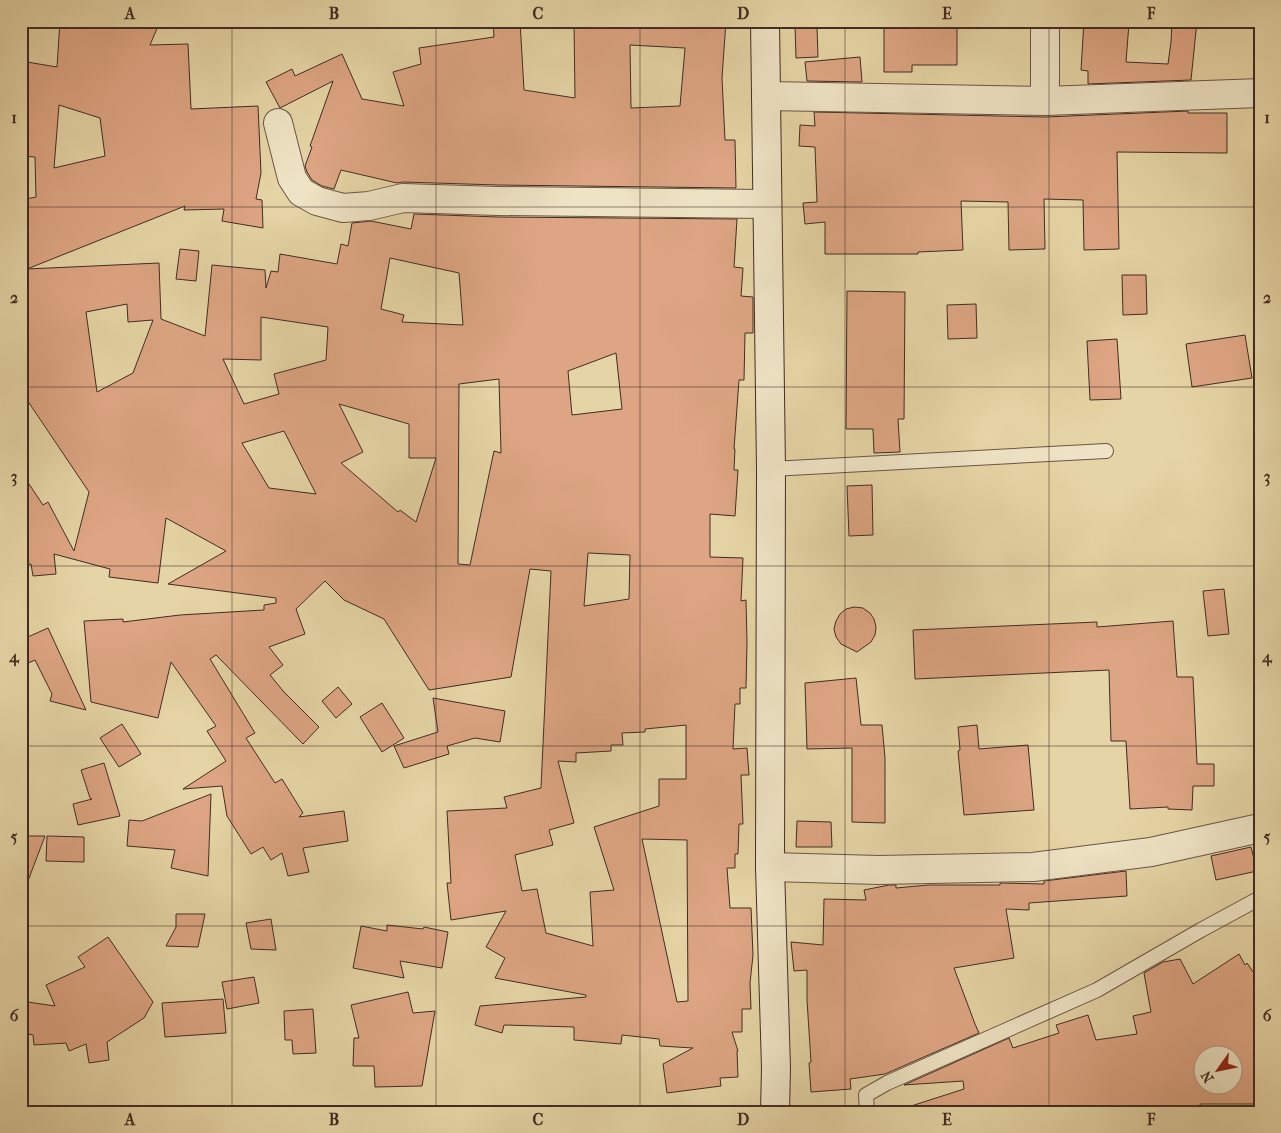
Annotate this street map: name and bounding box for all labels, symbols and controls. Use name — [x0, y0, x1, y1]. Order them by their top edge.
text: A — [124, 4, 136, 23]
text: B — [329, 4, 339, 23]
text: C — [533, 4, 544, 23]
text: D — [737, 4, 749, 23]
text: E — [942, 4, 952, 23]
text: F — [1146, 4, 1156, 23]
text: 1 — [11, 108, 17, 127]
text: 1 — [1264, 108, 1270, 127]
text: 2 — [10, 288, 18, 307]
text: 2 — [1263, 288, 1271, 307]
text: 3 — [11, 467, 17, 487]
text: 3 — [1264, 467, 1270, 487]
text: 4 — [8, 647, 20, 667]
text: 4 — [1261, 647, 1273, 667]
text: 5 — [11, 827, 18, 846]
text: 5 — [1264, 827, 1271, 846]
text: 6 — [10, 1006, 19, 1025]
text: 6 — [1263, 1006, 1272, 1025]
north arrow — [1194, 1046, 1244, 1096]
text: N — [1197, 1067, 1218, 1086]
text: A — [124, 1110, 136, 1129]
text: B — [329, 1110, 339, 1129]
text: C — [533, 1110, 544, 1129]
text: D — [737, 1110, 749, 1129]
text: E — [942, 1110, 952, 1129]
text: F — [1146, 1110, 1156, 1129]

